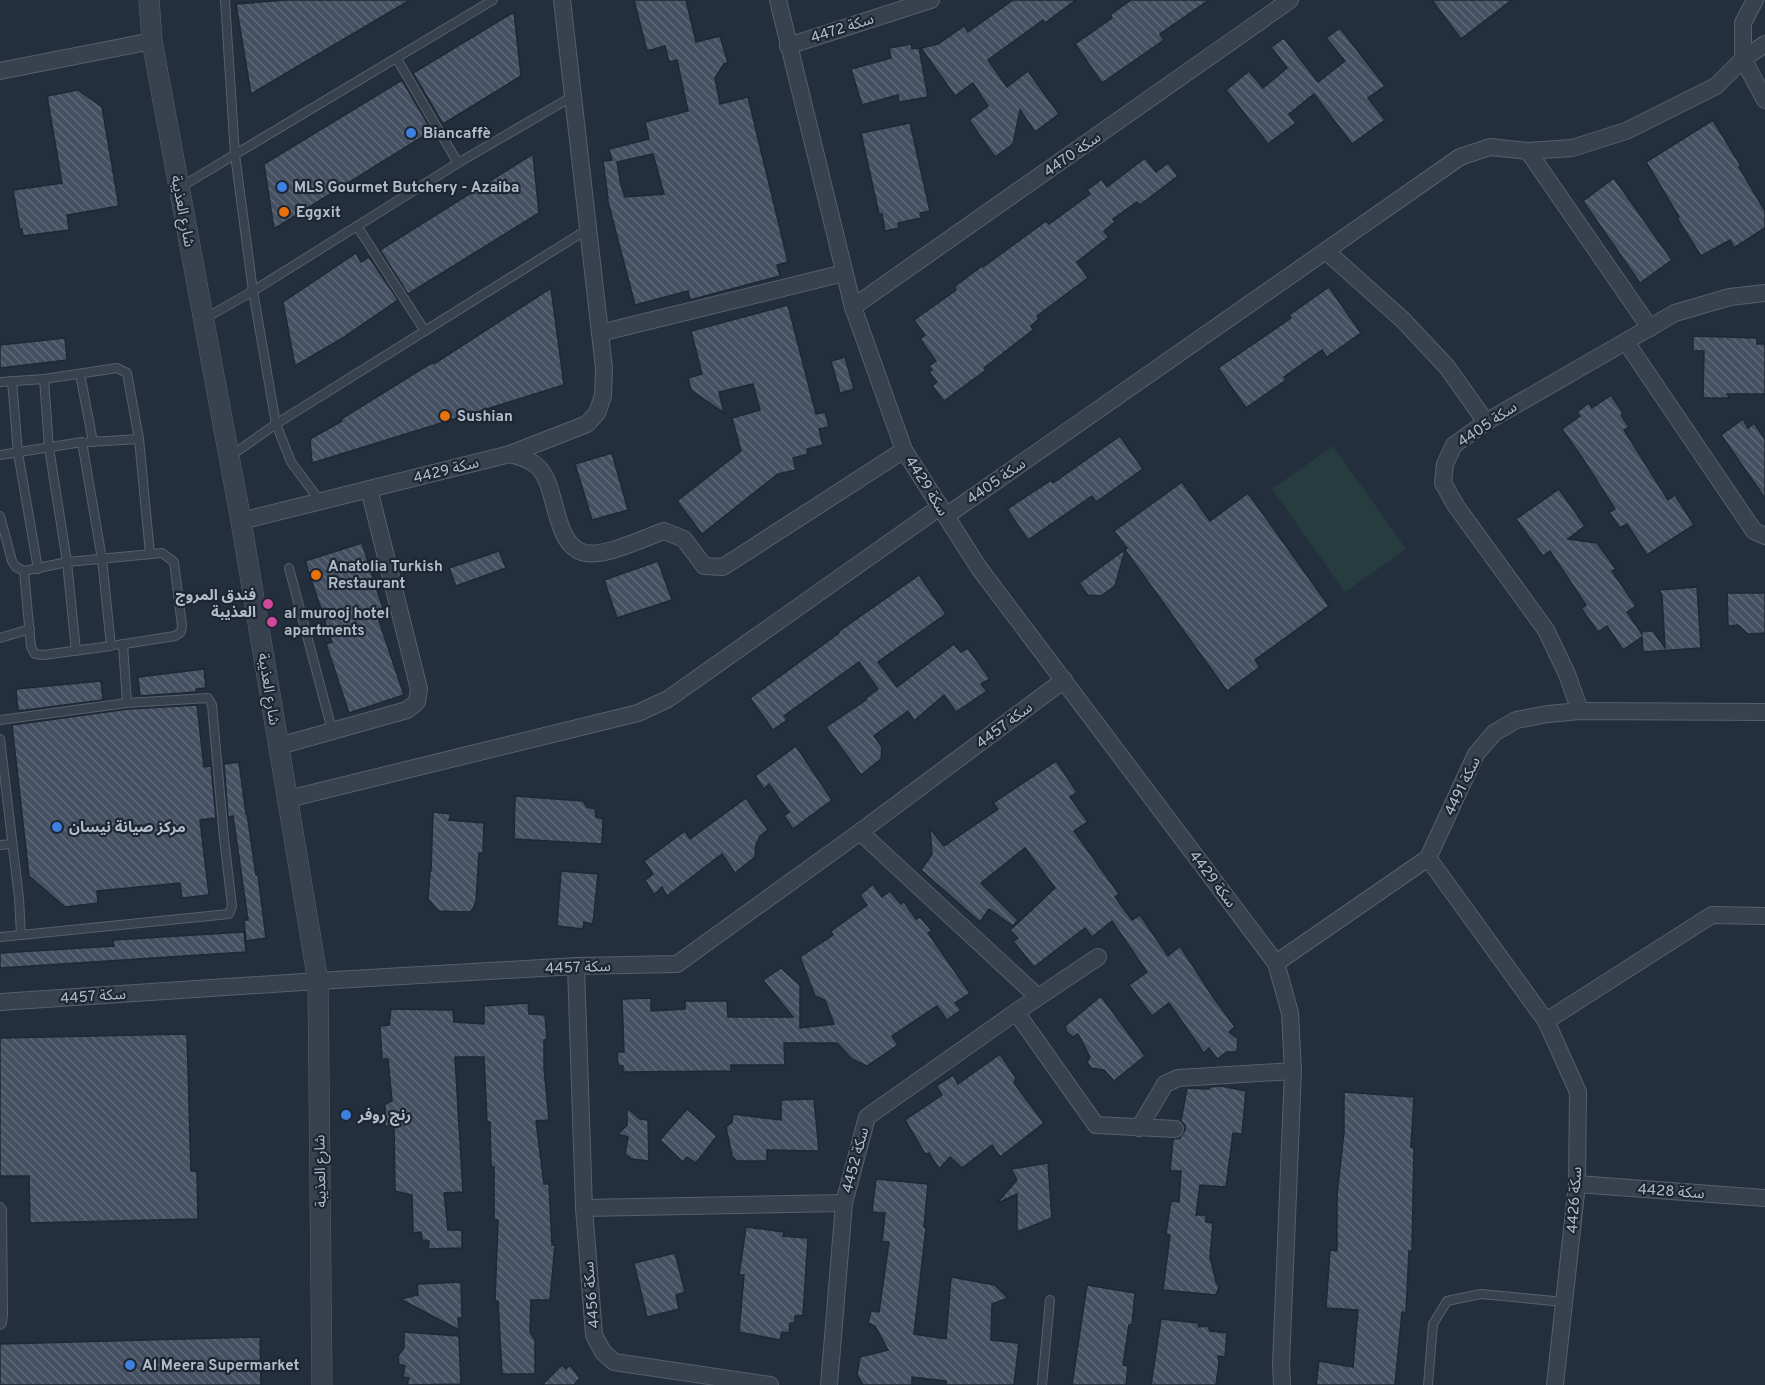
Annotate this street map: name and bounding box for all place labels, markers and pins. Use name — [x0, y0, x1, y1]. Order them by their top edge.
place label: Biancaffè — [423, 125, 491, 144]
marker: Biancaffè — [404, 126, 418, 140]
place label: MLS Gourmet Butchery - Azaiba — [294, 179, 519, 198]
marker: MLS Gourmet Butchery - Azaiba — [275, 180, 289, 194]
place label: Eggxit — [296, 204, 341, 223]
marker: Eggxit — [277, 205, 291, 219]
place label: Sushian — [457, 408, 513, 427]
marker: Sushian — [438, 409, 452, 423]
place label: Anatolia Turkish Restaurant — [328, 558, 443, 594]
marker: Anatolia Turkish Restaurant — [309, 568, 323, 582]
place label: فندق المروج العذيبة — [175, 587, 256, 623]
marker: فندق المروج العذيبة — [261, 597, 275, 611]
place label: al murooj hotel apartments — [284, 605, 389, 641]
marker: al murooj hotel apartments — [265, 615, 279, 629]
place label: مركز صيانة نيسان — [69, 819, 186, 838]
marker: مركز صيانة نيسان — [50, 820, 64, 834]
place label: رنج روفر — [357, 1107, 411, 1126]
marker: رنج روفر — [339, 1108, 353, 1122]
place label: Al Meera Supermarket — [142, 1357, 300, 1376]
marker: Al Meera Supermarket — [123, 1358, 137, 1372]

